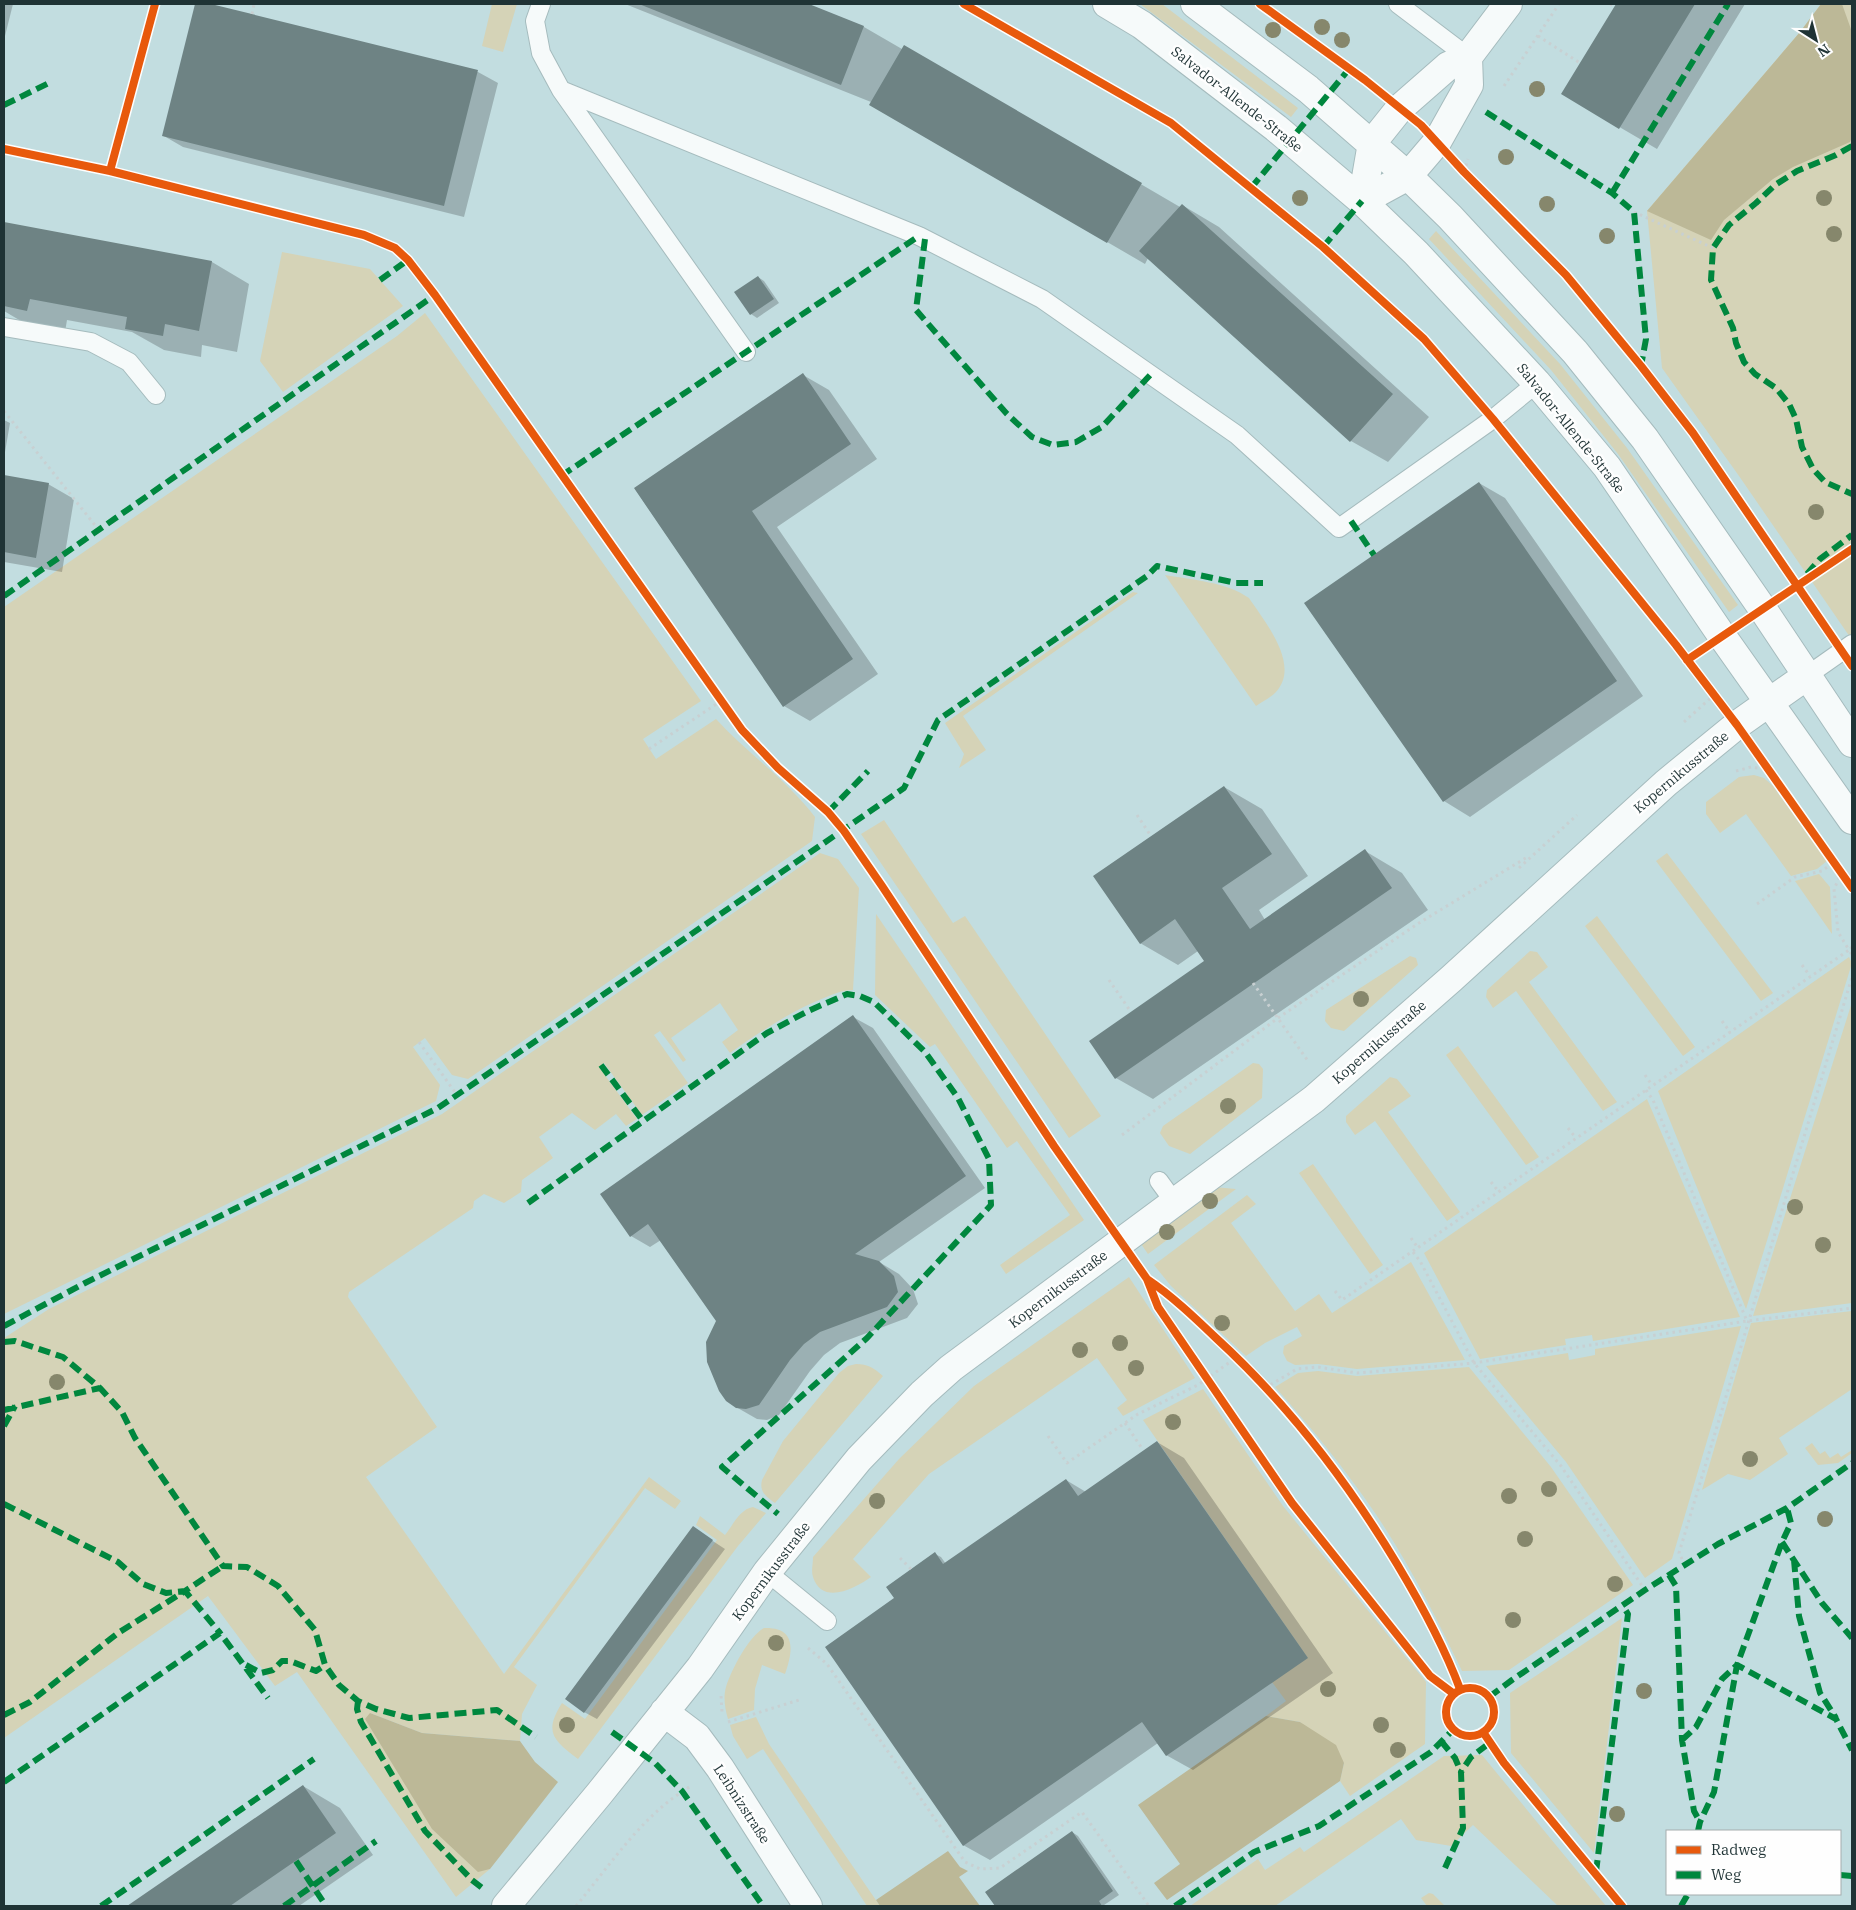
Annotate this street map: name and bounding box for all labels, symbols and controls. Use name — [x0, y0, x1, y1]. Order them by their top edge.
north arrow — [1791, 15, 1841, 65]
text: N — [1814, 40, 1833, 61]
street label: Salvador-Allende-Straße — [1168, 42, 1306, 156]
street label: Salvador-Allende-Straße — [1513, 359, 1629, 497]
street label: Kopernikusstraße — [1630, 727, 1732, 817]
street label: Kopernikusstraße — [1328, 996, 1430, 1088]
street label: Kopernikusstraße — [1005, 1246, 1111, 1332]
street label: Kopernikusstraße — [728, 1518, 814, 1624]
street label: Leibnizstraße — [710, 1761, 774, 1847]
legend — [1666, 1830, 1841, 1895]
text: Radweg — [1711, 1840, 1766, 1859]
text: Weg — [1711, 1865, 1741, 1884]

